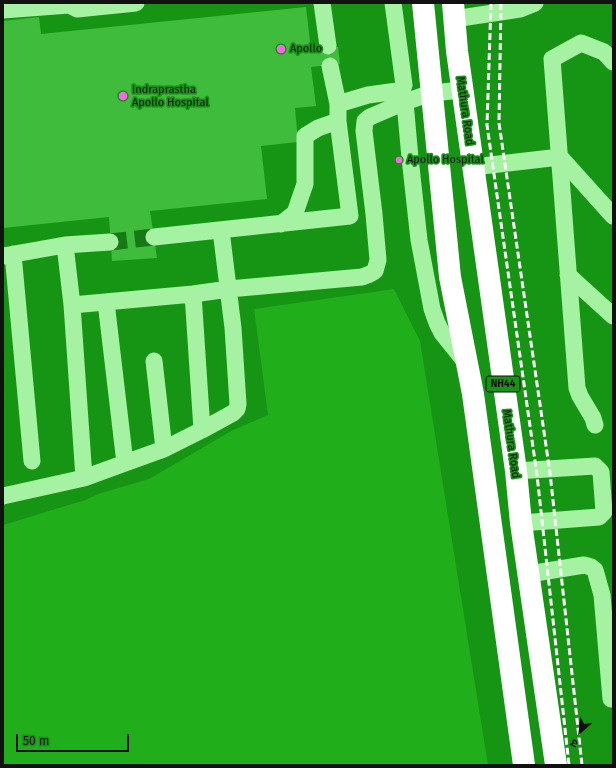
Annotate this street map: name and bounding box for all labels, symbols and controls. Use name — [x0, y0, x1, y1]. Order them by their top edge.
place label: Apollo — [290, 42, 322, 56]
marker: Apollo — [275, 43, 287, 55]
street label: Mathura Road — [454, 76, 476, 146]
place label: Indraprastha Apollo Hospital — [132, 83, 209, 109]
marker: Indraprastha Apollo Hospital — [117, 90, 129, 102]
place label: Apollo Hospital — [407, 153, 484, 167]
marker: Apollo Hospital — [394, 155, 404, 165]
road number: NH44 — [486, 376, 520, 392]
street label: Mathura Road — [500, 409, 522, 479]
north arrow — [560, 712, 600, 752]
scale bar — [18, 726, 131, 752]
text: 50 m — [23, 734, 49, 748]
text: उ — [569, 736, 580, 750]

